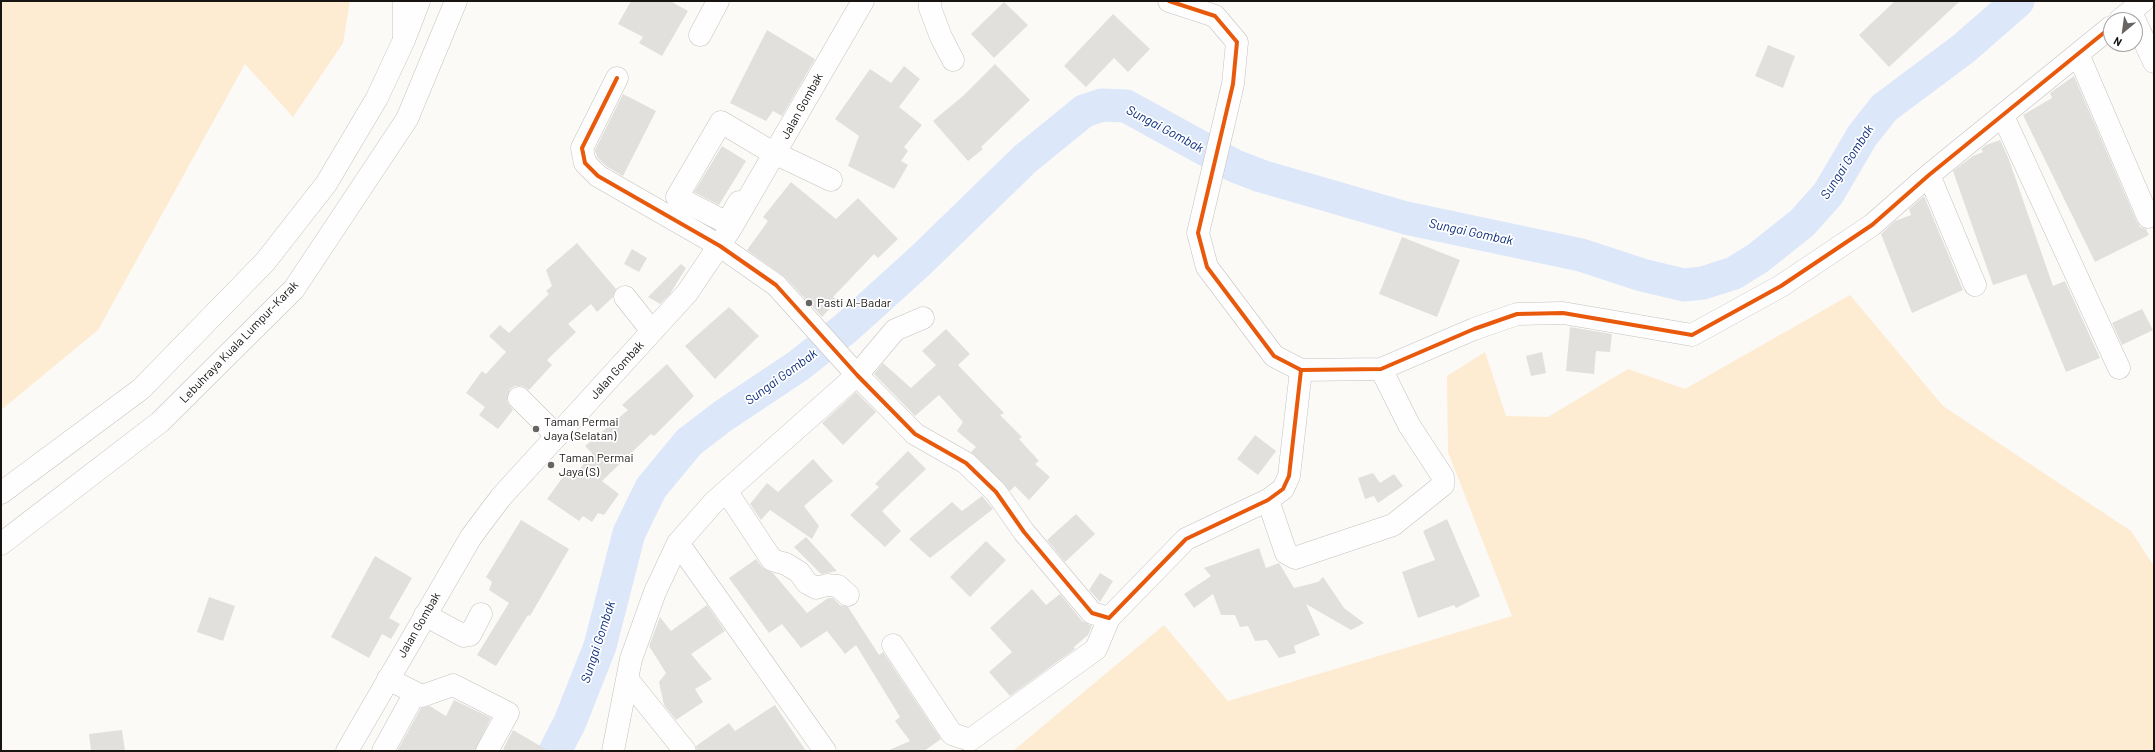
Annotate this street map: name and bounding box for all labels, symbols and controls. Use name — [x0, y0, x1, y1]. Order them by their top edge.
north arrow — [2103, 12, 2143, 52]
text: N — [2111, 35, 2124, 50]
street label: Jalan Gombak — [778, 70, 826, 142]
water label: Sungai Gombak — [1124, 102, 1206, 156]
water label: Sungai Gombak — [1817, 122, 1877, 202]
water label: Sungai Gombak — [1428, 215, 1514, 249]
street label: Lebuhraya Kuala Lumpur–Karak — [177, 278, 301, 406]
place label: Pasti Al-Badar — [817, 296, 891, 310]
marker: Pasti Al-Badar — [804, 298, 814, 308]
street label: Jalan Gombak — [587, 338, 647, 402]
water label: Sungai Gombak — [742, 346, 820, 408]
place label: Taman Permai Jaya (Selatan) — [544, 415, 618, 443]
marker: Taman Permai Jaya (Selatan) — [531, 424, 541, 434]
place label: Taman Permai Jaya (S) — [559, 451, 633, 479]
marker: Taman Permai Jaya (S) — [546, 460, 556, 470]
street label: Jalan Gombak — [394, 590, 444, 660]
water label: Sungai Gombak — [577, 599, 619, 685]

